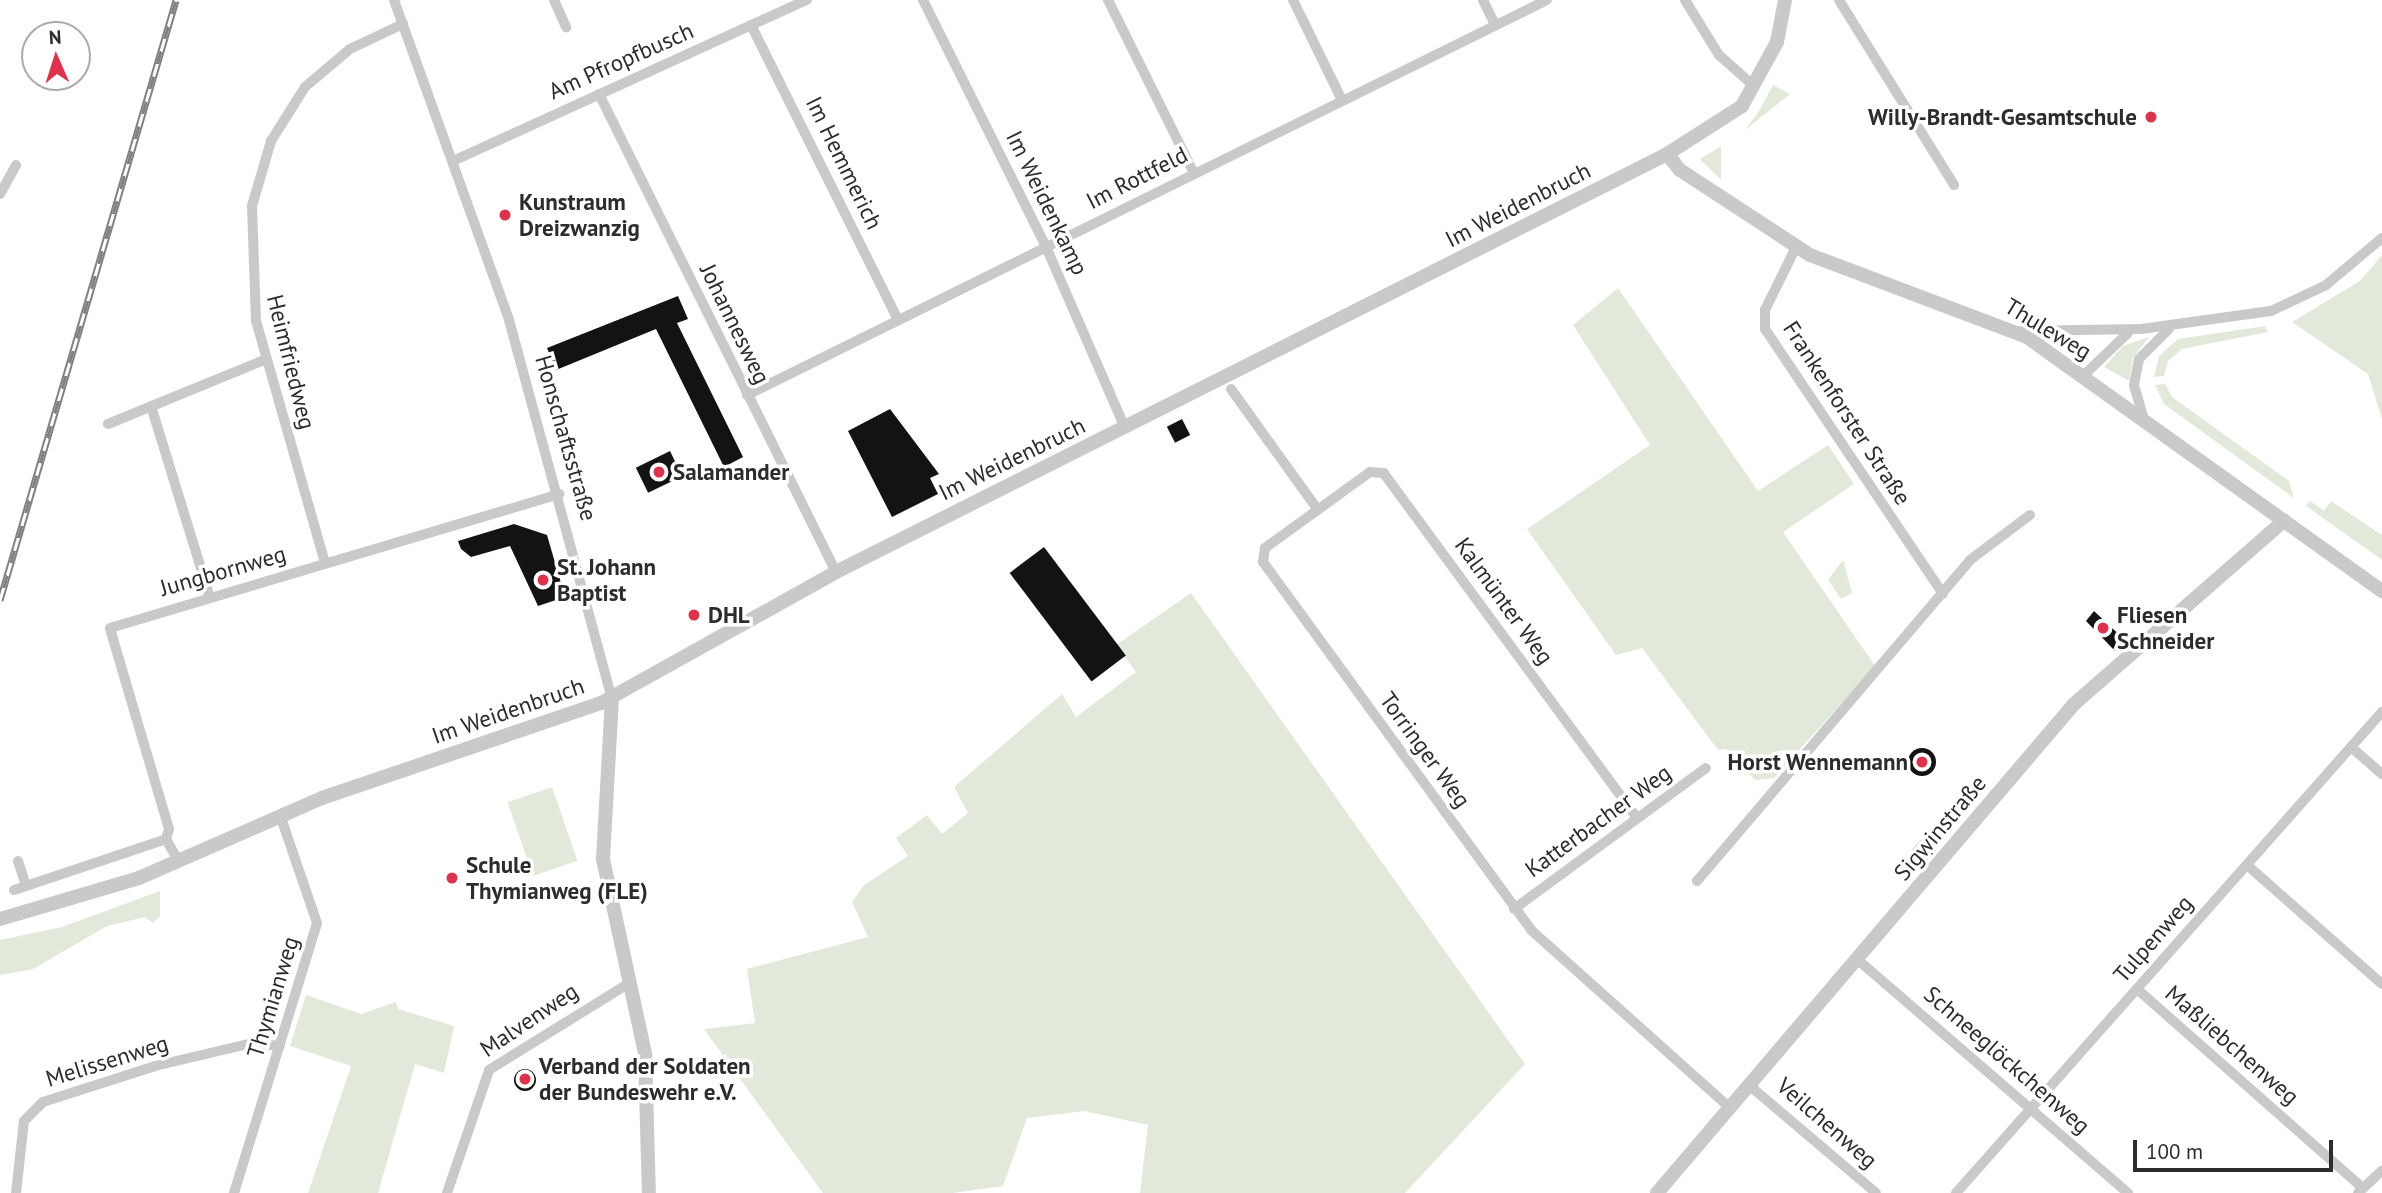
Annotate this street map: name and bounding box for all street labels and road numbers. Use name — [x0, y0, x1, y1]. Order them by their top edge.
street label: Am Pfropfbusch — [544, 17, 698, 105]
street label: Im Hemmerich — [800, 92, 888, 234]
street label: Im Weidenkamp — [1000, 126, 1094, 280]
street label: Im Rottfeld — [1082, 141, 1192, 215]
street label: Im Weidenbruch — [1441, 156, 1595, 254]
street label: Johannesweg — [694, 260, 776, 388]
street label: Heimfriedweg — [261, 292, 321, 432]
street label: Thuleweg — [2000, 292, 2096, 366]
street label: Frankenforster Straße — [1777, 316, 1917, 510]
street label: Honschaftsstraße — [529, 352, 603, 524]
street label: Im Weidenbruch — [934, 412, 1090, 506]
street label: Kalmünter Weg — [1449, 532, 1559, 670]
street label: Jungbornweg — [157, 540, 289, 602]
street label: Im Weidenbruch — [428, 672, 588, 750]
street label: Torringer Weg — [1374, 687, 1476, 813]
street label: Katterbacher Weg — [1520, 759, 1676, 883]
street label: Sigwinstraße — [1888, 770, 1992, 886]
street label: Tulpenweg — [2108, 890, 2198, 988]
street label: Thymianweg — [241, 933, 305, 1061]
street label: Malvenweg — [475, 977, 583, 1063]
street label: Schneeglöckchenweg — [1918, 980, 2096, 1140]
street label: Maßliebchenweg — [2160, 980, 2304, 1110]
street label: Melissenweg — [42, 1029, 172, 1093]
street label: Veilchenweg — [1771, 1072, 1883, 1174]

